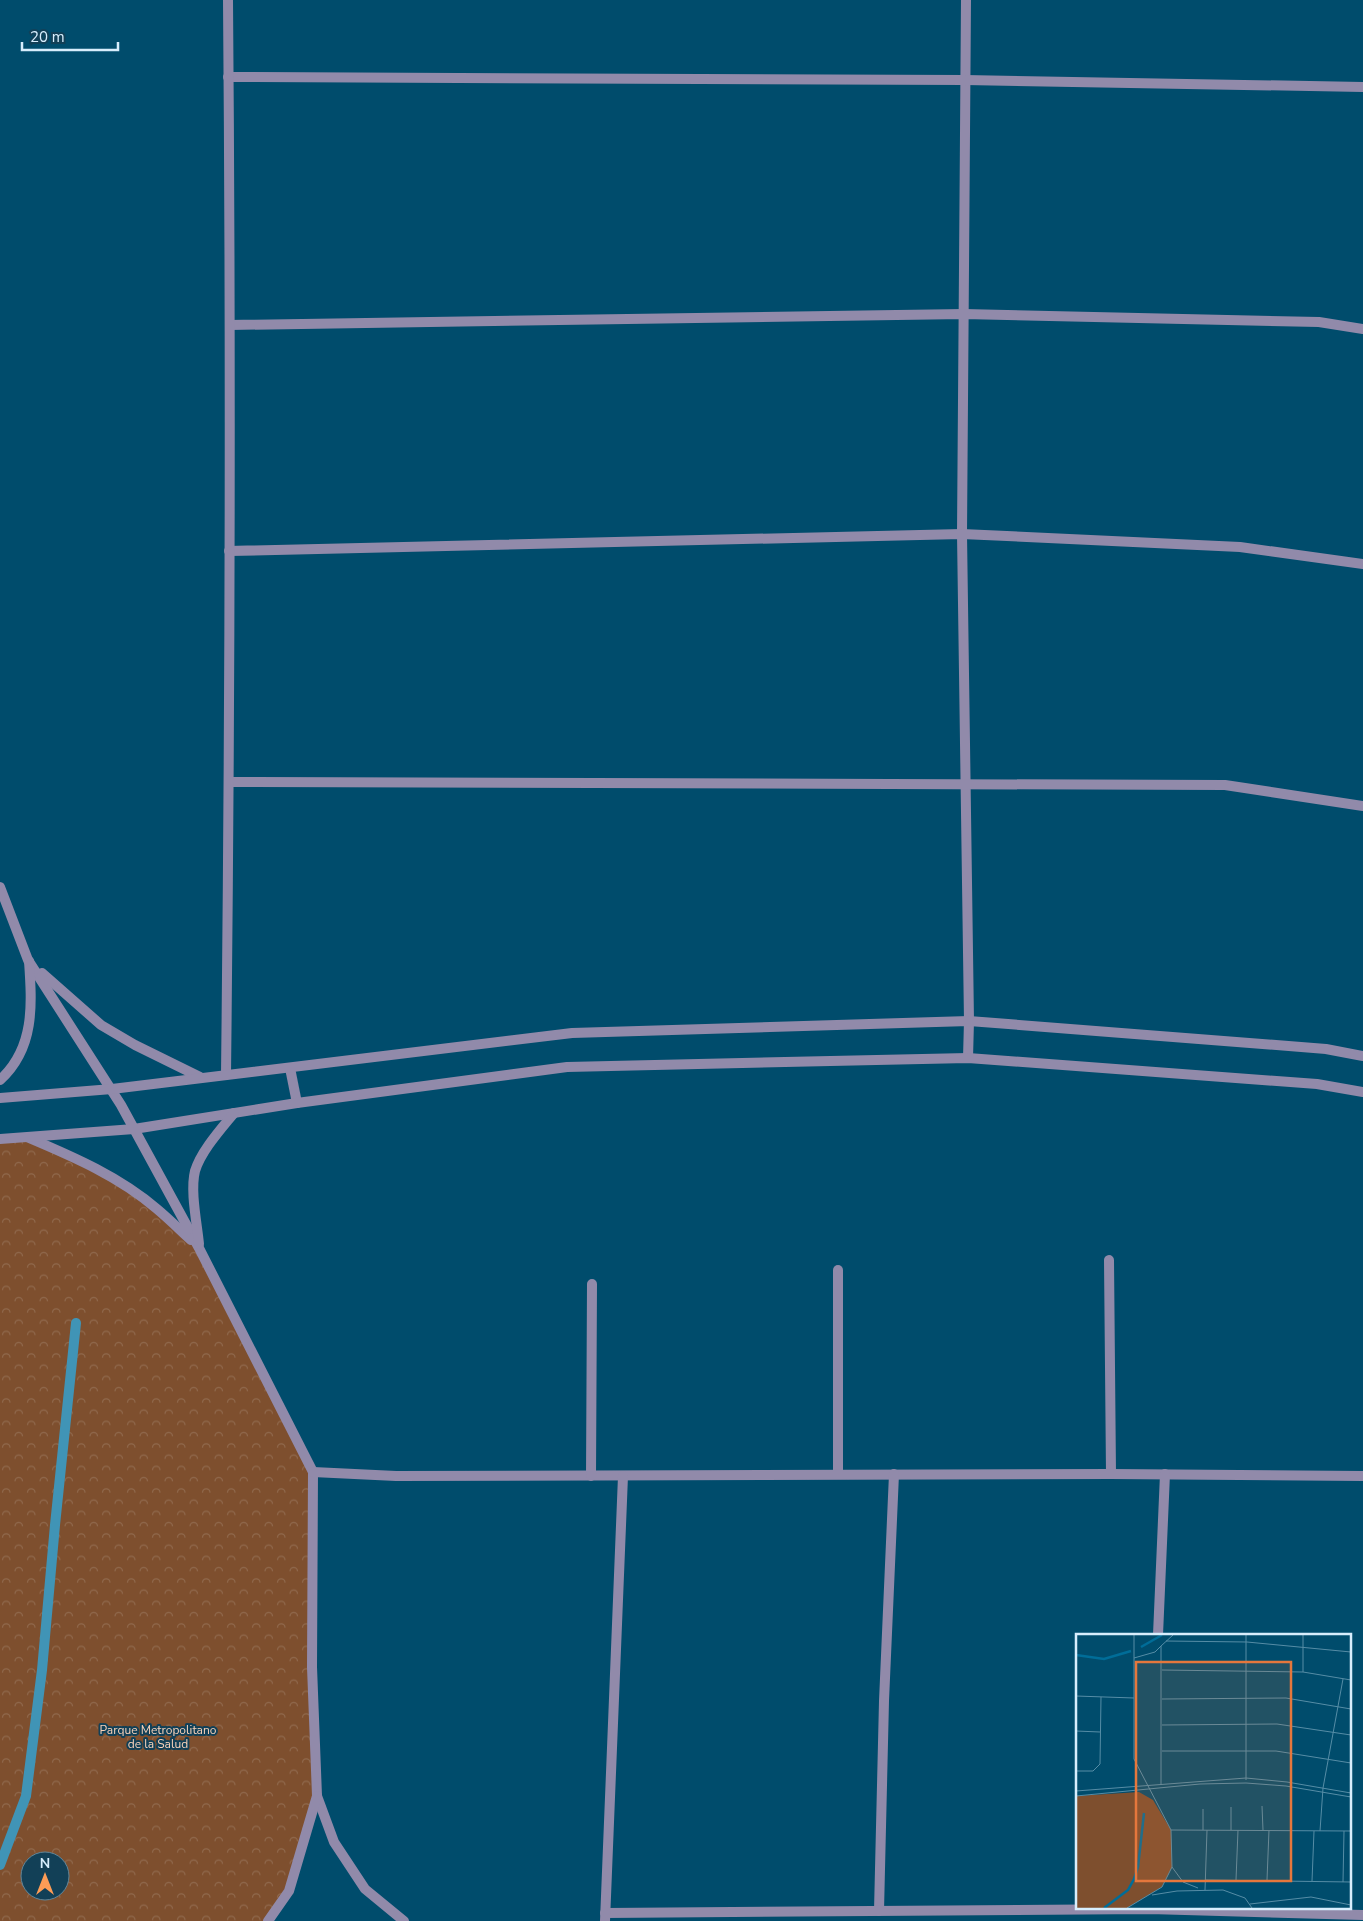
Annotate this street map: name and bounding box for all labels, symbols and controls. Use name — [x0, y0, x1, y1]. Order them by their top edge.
scale bar — [22, 20, 119, 52]
text: 20 m — [30, 27, 65, 47]
inset map — [1076, 1634, 1350, 1908]
park label: Parque Metropolitano de la Salud — [100, 1722, 217, 1752]
north arrow — [20, 1851, 70, 1901]
text: N — [40, 1854, 50, 1873]

